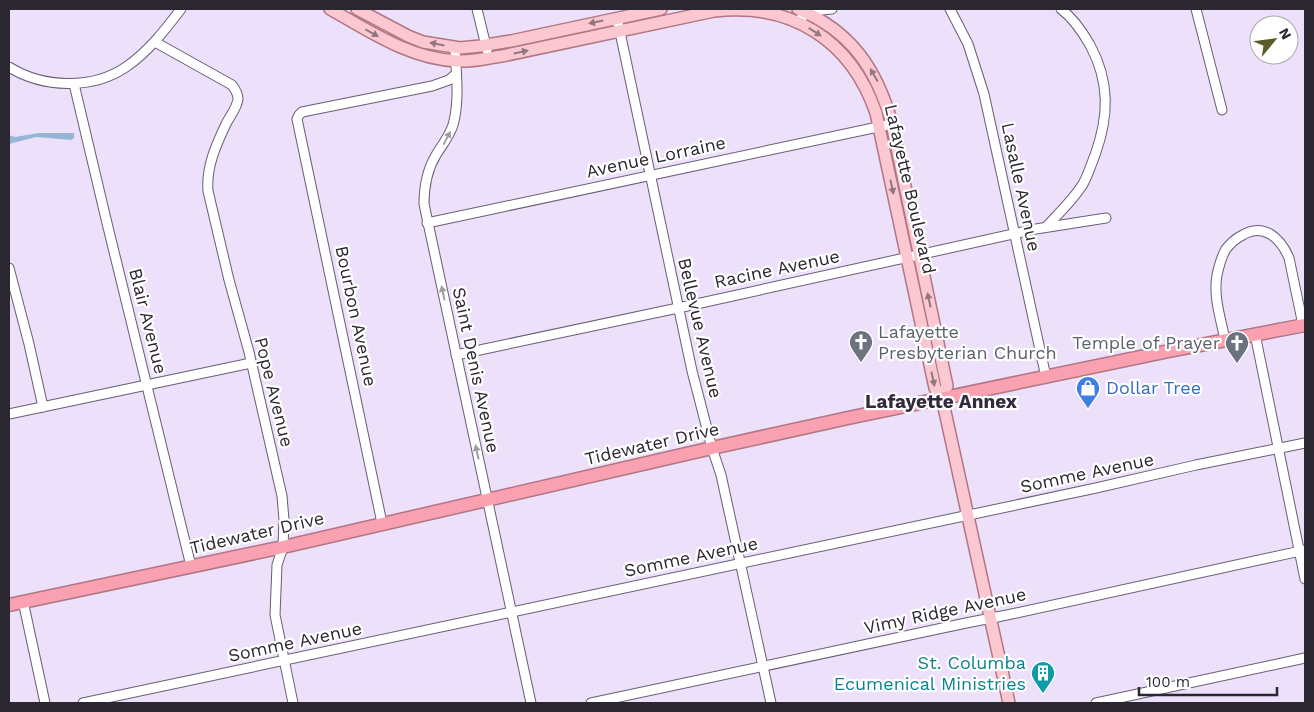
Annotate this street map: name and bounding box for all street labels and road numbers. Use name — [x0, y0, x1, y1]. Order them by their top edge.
street label: Lafayette Boulevard — [881, 102, 940, 276]
street label: Lasalle Avenue — [998, 121, 1045, 253]
street label: Avenue Lorraine — [584, 131, 728, 182]
street label: Bourbon Avenue — [331, 244, 382, 388]
street label: Racine Avenue — [712, 245, 842, 292]
street label: Bellevue Avenue — [674, 256, 727, 400]
street label: Blair Avenue — [125, 266, 172, 376]
street label: Saint Denis Avenue — [449, 285, 504, 455]
street label: Pope Avenue — [251, 335, 298, 449]
street label: Tidewater Drive — [583, 418, 721, 469]
street label: Somme Avenue — [1018, 448, 1156, 497]
street label: Tidewater Drive — [188, 507, 326, 558]
street label: Somme Avenue — [622, 532, 760, 581]
street label: Vimy Ridge Avenue — [862, 583, 1028, 638]
street label: Somme Avenue — [226, 617, 364, 666]

